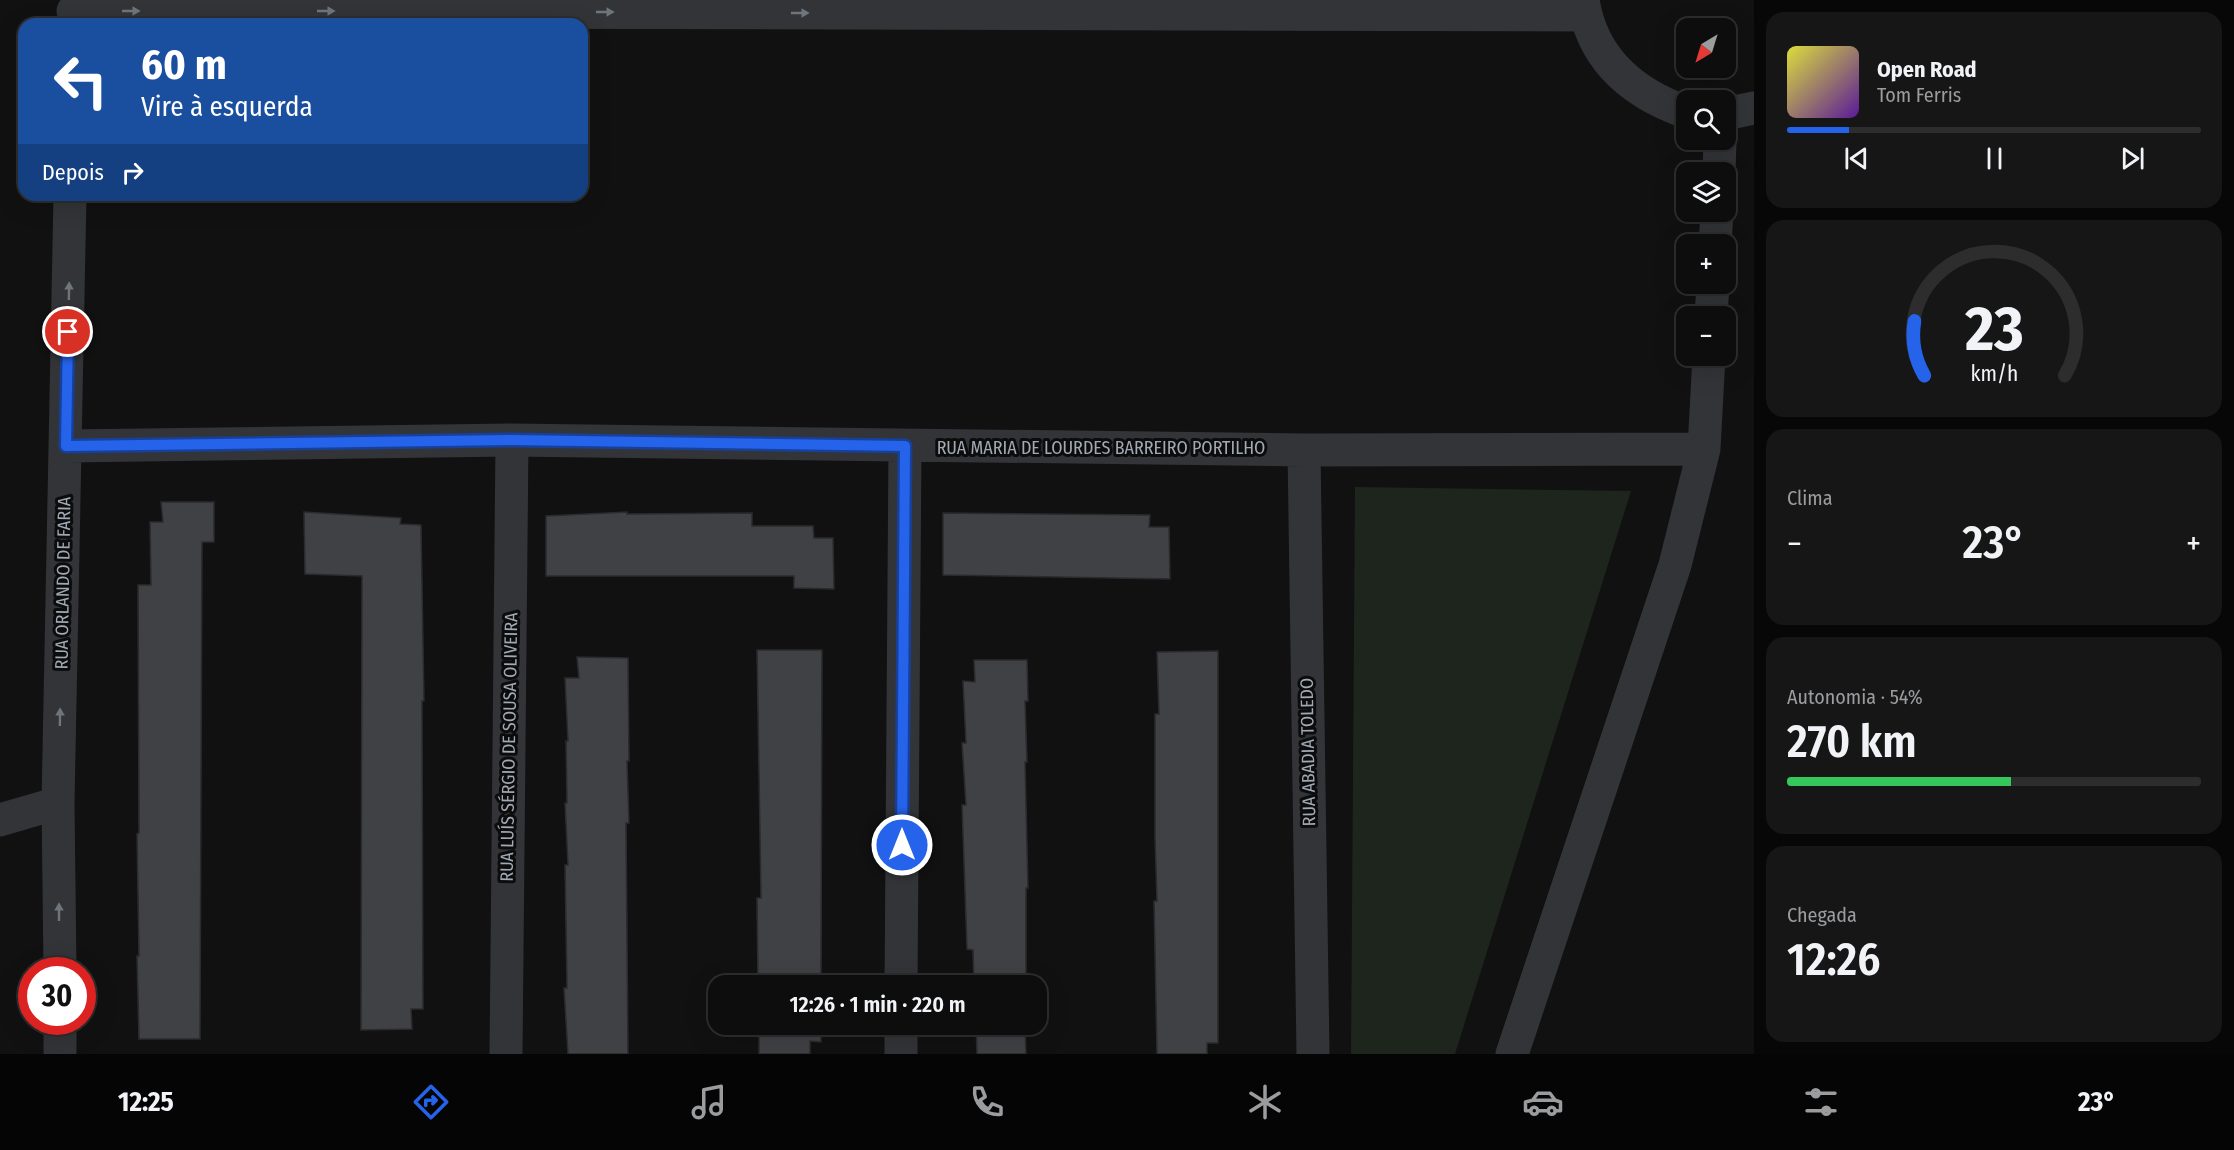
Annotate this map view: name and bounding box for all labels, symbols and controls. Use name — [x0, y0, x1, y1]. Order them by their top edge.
one-way arrow — [122, 6, 141, 16]
one-way arrow — [317, 6, 336, 16]
one-way arrow — [596, 7, 615, 17]
one-way arrow — [791, 8, 810, 18]
north arrow — [1676, 18, 1736, 78]
map controls — [1676, 18, 1736, 366]
text: 60 m — [141, 40, 227, 90]
icon: left — [42, 42, 120, 120]
text: Open Road — [1877, 56, 1977, 83]
text: Tom Ferris — [1877, 83, 1961, 107]
button: search — [1676, 90, 1736, 150]
text: Vire à esquerda — [141, 91, 313, 123]
icon: previous — [1840, 142, 1873, 175]
icon: pause — [1978, 142, 2011, 175]
icon: next — [2116, 142, 2149, 175]
icon: right — [116, 156, 149, 189]
text: Depois — [42, 159, 104, 186]
button: layers — [1676, 162, 1736, 222]
button: + — [1676, 234, 1736, 294]
one-way arrow — [64, 282, 73, 301]
text: 23 — [1964, 292, 2023, 367]
pin — [42, 306, 93, 357]
button: − — [1676, 306, 1736, 366]
icon: arrive — [51, 315, 84, 348]
text: km/h — [1970, 361, 2018, 387]
street label: RUA MARIA DE LOURDES BARREIRO PORTILHO — [937, 437, 1265, 459]
text: Clima — [1787, 486, 1832, 510]
street label: RUA ORLANDO DE FARIA — [50, 496, 76, 670]
text: 23° — [1963, 516, 2025, 570]
text: − — [1787, 524, 1802, 564]
text: + — [2186, 524, 2201, 564]
street label: RUA LUÍS SÉRGIO DE SOUSA OLIVEIRA — [495, 612, 522, 882]
street label: RUA ABADIA TOLEDO — [1296, 678, 1320, 826]
text: Autonomia · 54% — [1787, 685, 1923, 709]
one-way arrow — [55, 708, 65, 727]
text: 270 km — [1787, 715, 1917, 769]
position arrow — [870, 813, 934, 877]
one-way arrow — [54, 903, 64, 922]
text: Chegada — [1787, 903, 1857, 927]
text: 12:26 — [1787, 933, 1880, 987]
speed limit sign: 30 — [18, 957, 96, 1035]
text: 12:26 · 1 min · 220 m — [789, 991, 966, 1018]
icon: directions — [410, 1081, 452, 1123]
icon: music — [688, 1081, 730, 1123]
icon: phone — [966, 1081, 1008, 1123]
icon: climate — [1244, 1081, 1286, 1123]
icon: car — [1522, 1081, 1564, 1123]
icon: filters — [1800, 1081, 1842, 1123]
text: 12:25 — [118, 1086, 174, 1118]
text: 23° — [2078, 1086, 2116, 1118]

